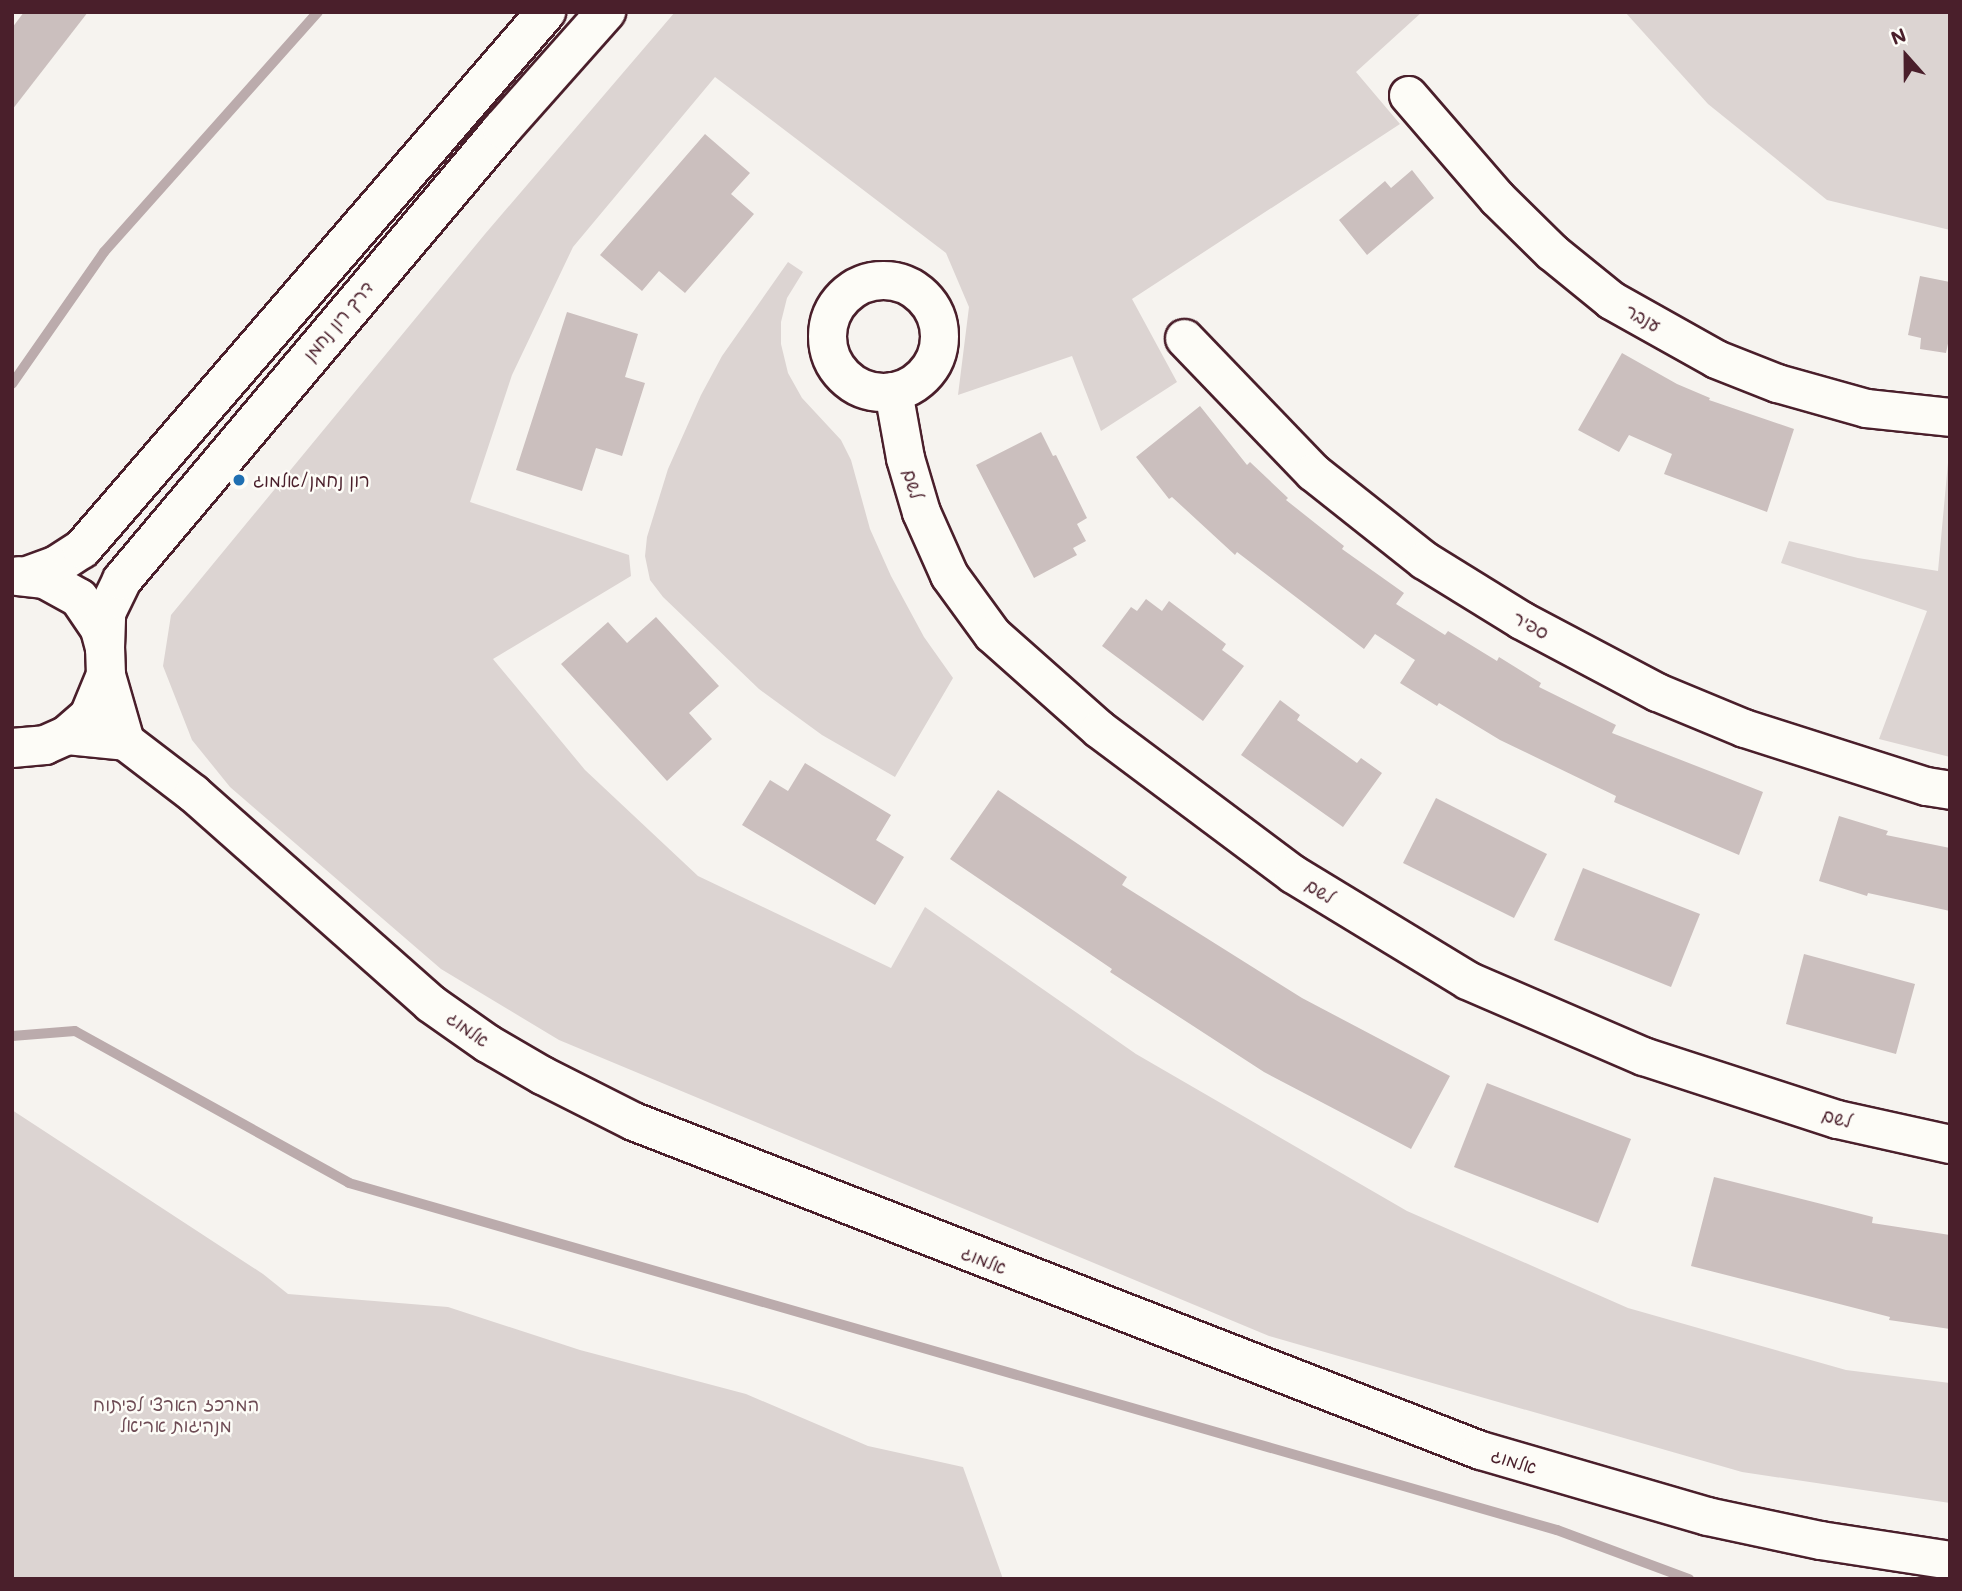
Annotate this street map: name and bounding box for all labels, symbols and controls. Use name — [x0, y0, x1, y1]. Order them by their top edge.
north arrow — [1871, 21, 1941, 91]
text: N — [1887, 22, 1909, 50]
street label: דרך רון נחמן — [298, 277, 378, 365]
street label: ענבר — [1622, 300, 1664, 336]
street label: לשם — [898, 467, 928, 501]
place label: רון נחמן/אלמוג — [253, 469, 370, 491]
marker: רון נחמן/אלמוג — [231, 472, 247, 488]
street label: ספיר — [1509, 606, 1553, 644]
street label: לשם — [1302, 874, 1338, 908]
street label: אלמוג — [443, 1007, 493, 1051]
street label: לשם — [1820, 1104, 1854, 1132]
street label: אלמוג — [958, 1242, 1010, 1278]
park label: המרכז הארצי לפיתוח מנהיגות אריאל — [93, 1394, 259, 1436]
street label: אלמוג — [1488, 1444, 1540, 1478]

